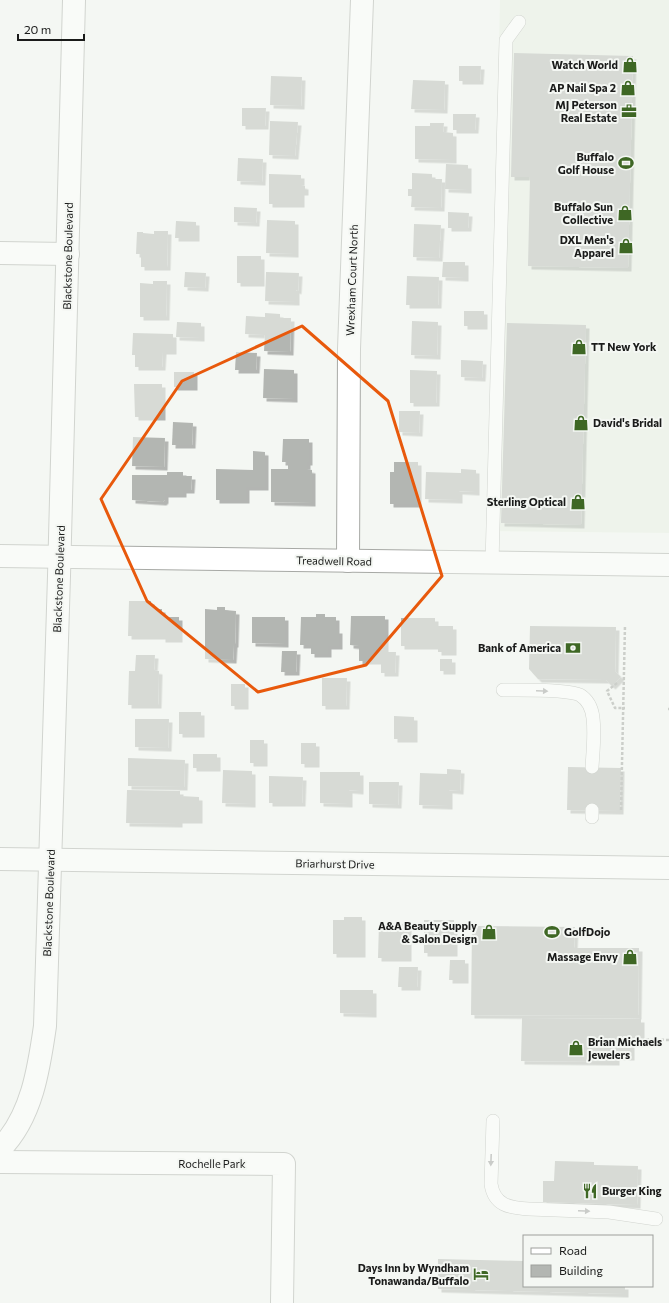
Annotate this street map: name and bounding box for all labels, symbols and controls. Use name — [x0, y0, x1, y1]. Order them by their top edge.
scale bar — [18, 16, 84, 42]
text: 20 m — [24, 22, 51, 36]
shop icon: Watch World — [621, 56, 639, 74]
place label: Watch World — [552, 58, 618, 71]
shop icon: AP Nail Spa 2 — [619, 79, 637, 97]
place label: AP Nail Spa 2 — [549, 81, 616, 94]
place label: MJ Peterson Real Estate — [555, 98, 617, 124]
office icon: MJ Peterson Real Estate — [620, 102, 638, 120]
place label: Buffalo Golf House — [558, 150, 614, 176]
sports icon: Buffalo Golf House — [617, 154, 635, 172]
place label: Buffalo Sun Collective — [554, 200, 613, 226]
street label: Blackstone Boulevard — [60, 202, 75, 310]
shop icon: Buffalo Sun Collective — [616, 204, 634, 222]
street label: Wrexham Court North — [343, 224, 360, 336]
place label: DXL Men's Apparel — [560, 233, 614, 259]
shop icon: DXL Men's Apparel — [617, 237, 635, 255]
shop icon: TT New York — [570, 338, 588, 356]
place label: TT New York — [591, 340, 657, 353]
shop icon: David's Bridal — [572, 414, 590, 432]
place label: David's Bridal — [593, 416, 662, 429]
shop icon: Sterling Optical — [569, 493, 587, 511]
place label: Sterling Optical — [487, 495, 566, 508]
street label: Blackstone Boulevard — [50, 525, 67, 633]
street label: Treadwell Road — [296, 553, 372, 568]
bank icon: Bank of America — [564, 639, 582, 657]
place label: Bank of America — [478, 641, 561, 654]
one-way arrow — [536, 688, 549, 694]
street label: Blackstone Boulevard — [40, 849, 57, 957]
street label: Briarhurst Drive — [295, 856, 375, 871]
place label: A&A Beauty Supply & Salon Design — [378, 919, 477, 945]
shop icon: A&A Beauty Supply & Salon Design — [480, 923, 498, 941]
sports icon: GolfDojo — [543, 923, 561, 941]
place label: GolfDojo — [564, 925, 611, 938]
shop icon: Massage Envy — [621, 948, 639, 966]
place label: Massage Envy — [547, 950, 618, 963]
place label: Brian Michaels Jewelers — [588, 1035, 662, 1062]
shop icon: Brian Michaels Jewelers — [567, 1039, 585, 1057]
one-way arrow — [488, 1154, 495, 1166]
street label: Rochelle Park — [178, 1157, 246, 1170]
restaurant icon: Burger King — [581, 1182, 599, 1200]
place label: Burger King — [602, 1184, 662, 1197]
one-way arrow — [578, 1208, 591, 1214]
legend — [523, 1235, 653, 1287]
text: Road — [559, 1243, 587, 1257]
place label: Days Inn by Wyndham Tonawanda/Buffalo — [358, 1261, 469, 1287]
text: Building — [559, 1263, 603, 1277]
hotel icon: Days Inn by Wyndham Tonawanda/Buffalo — [472, 1265, 490, 1283]

